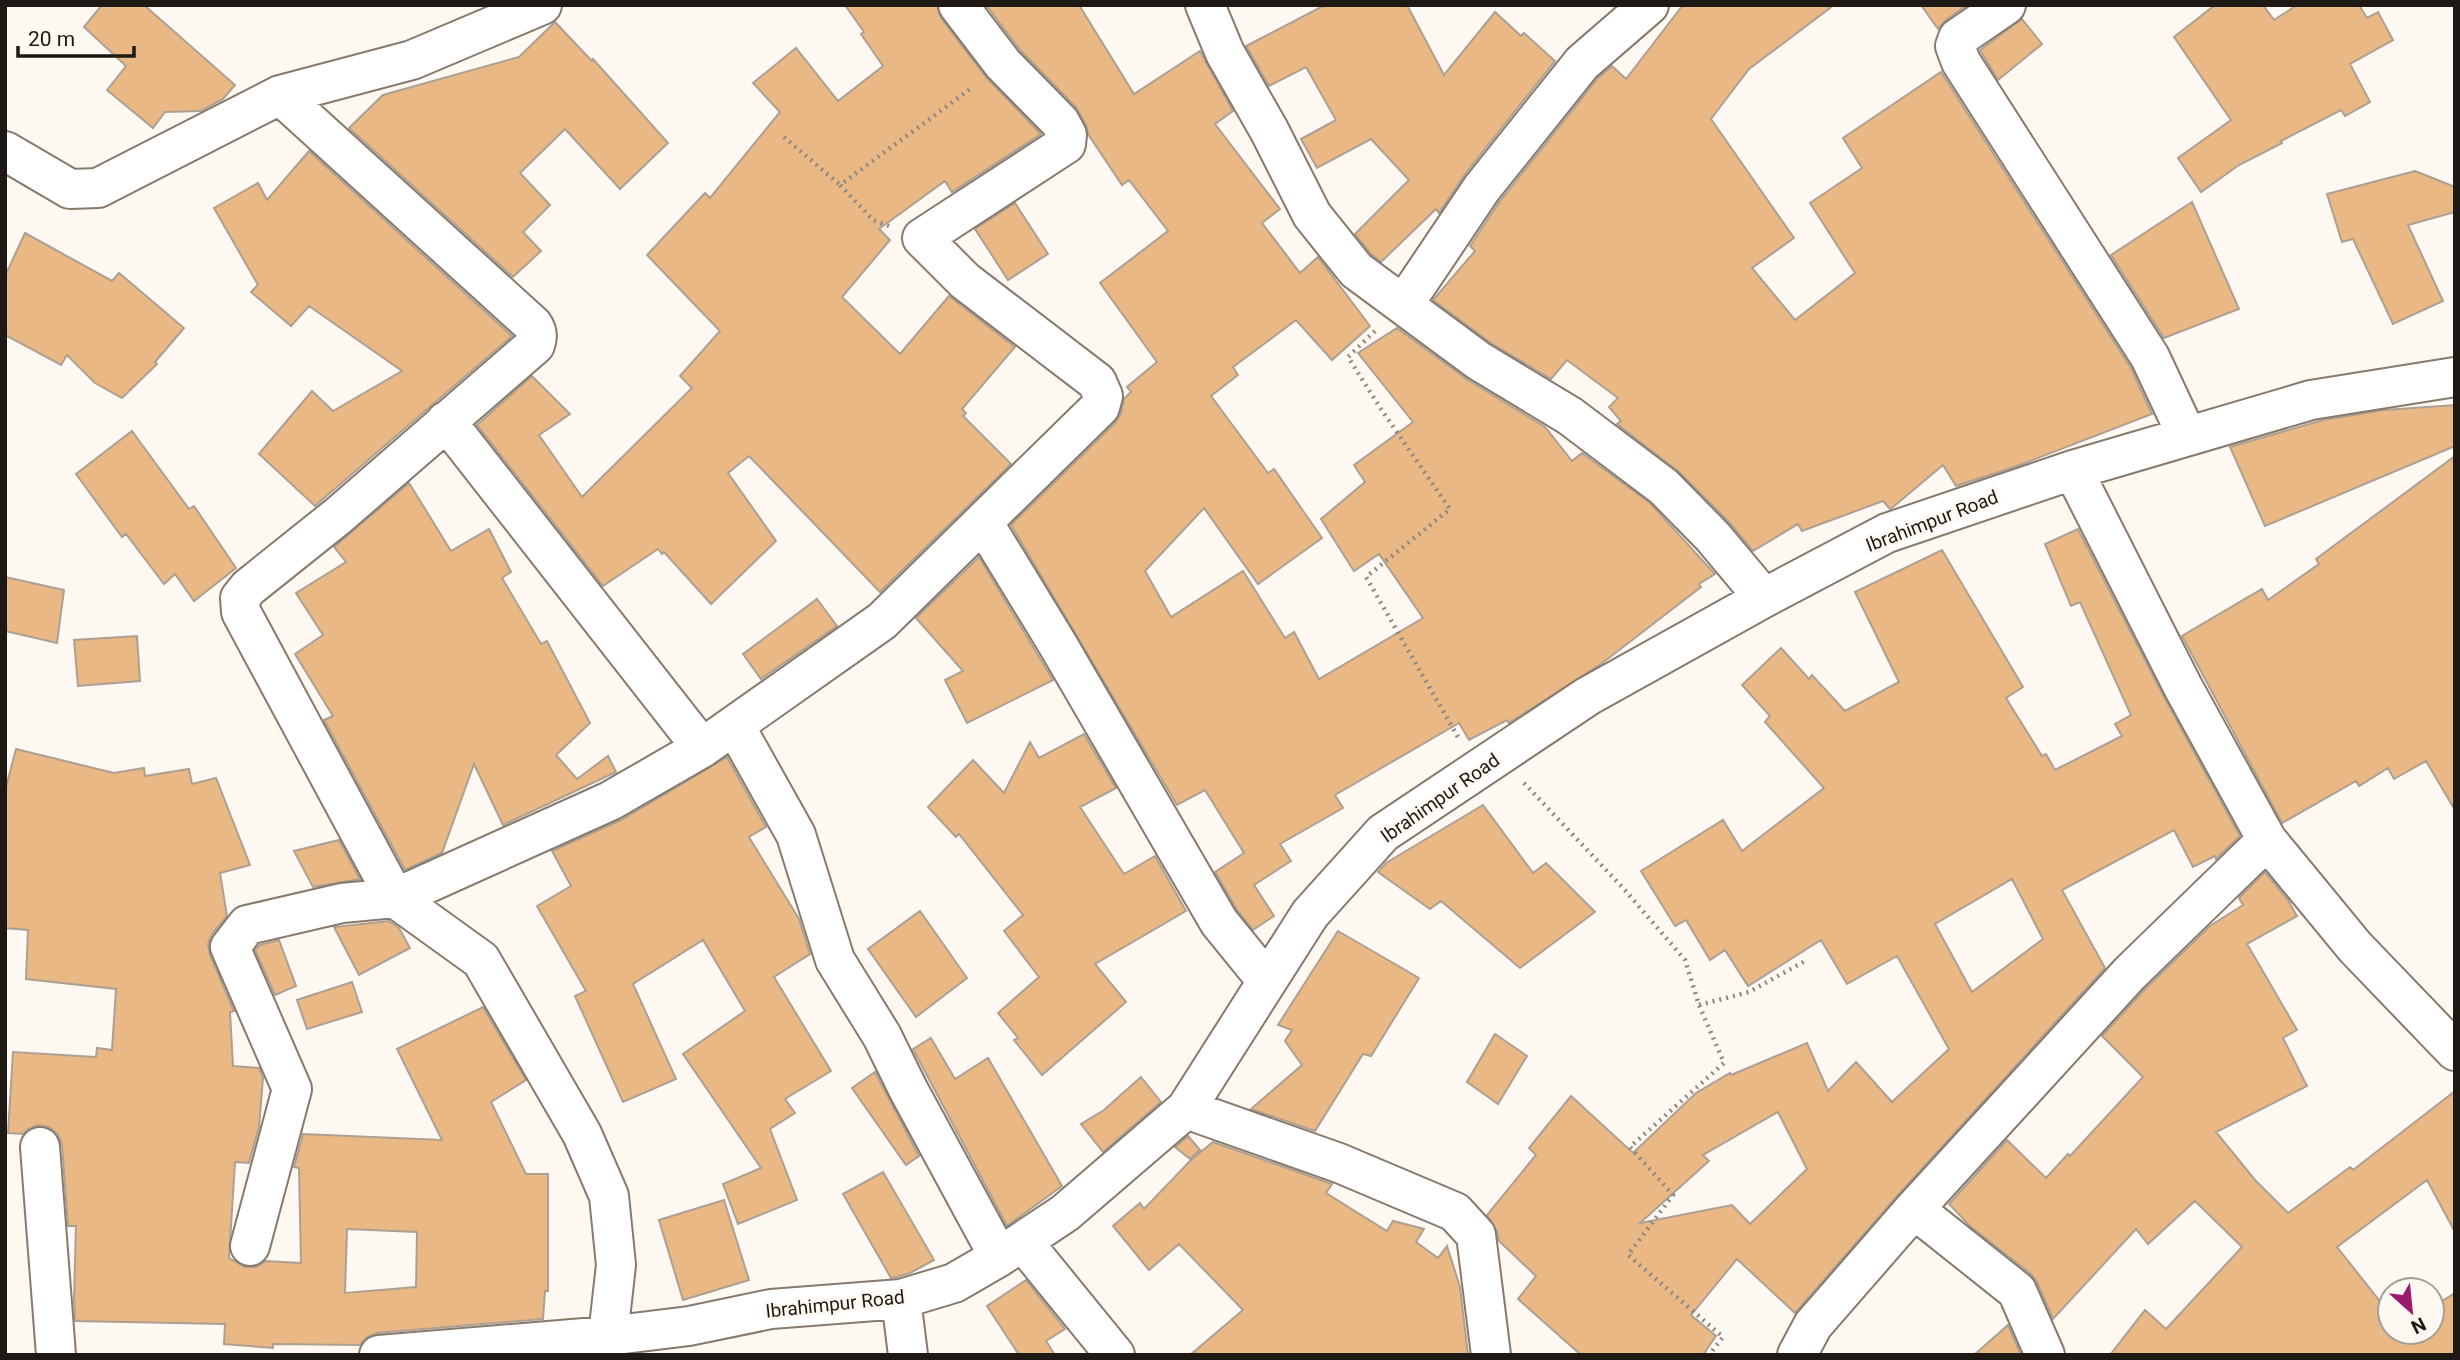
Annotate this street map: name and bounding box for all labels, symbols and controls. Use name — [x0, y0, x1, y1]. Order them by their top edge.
scale bar — [18, 14, 133, 58]
text: 20 m — [28, 27, 75, 51]
street label: Ibrahimpur Road — [1863, 485, 2001, 557]
street label: Ibrahimpur Road — [1376, 748, 1504, 848]
north arrow — [2376, 1276, 2446, 1346]
street label: Ibrahimpur Road — [764, 1285, 906, 1323]
text: N — [2407, 1312, 2430, 1339]

